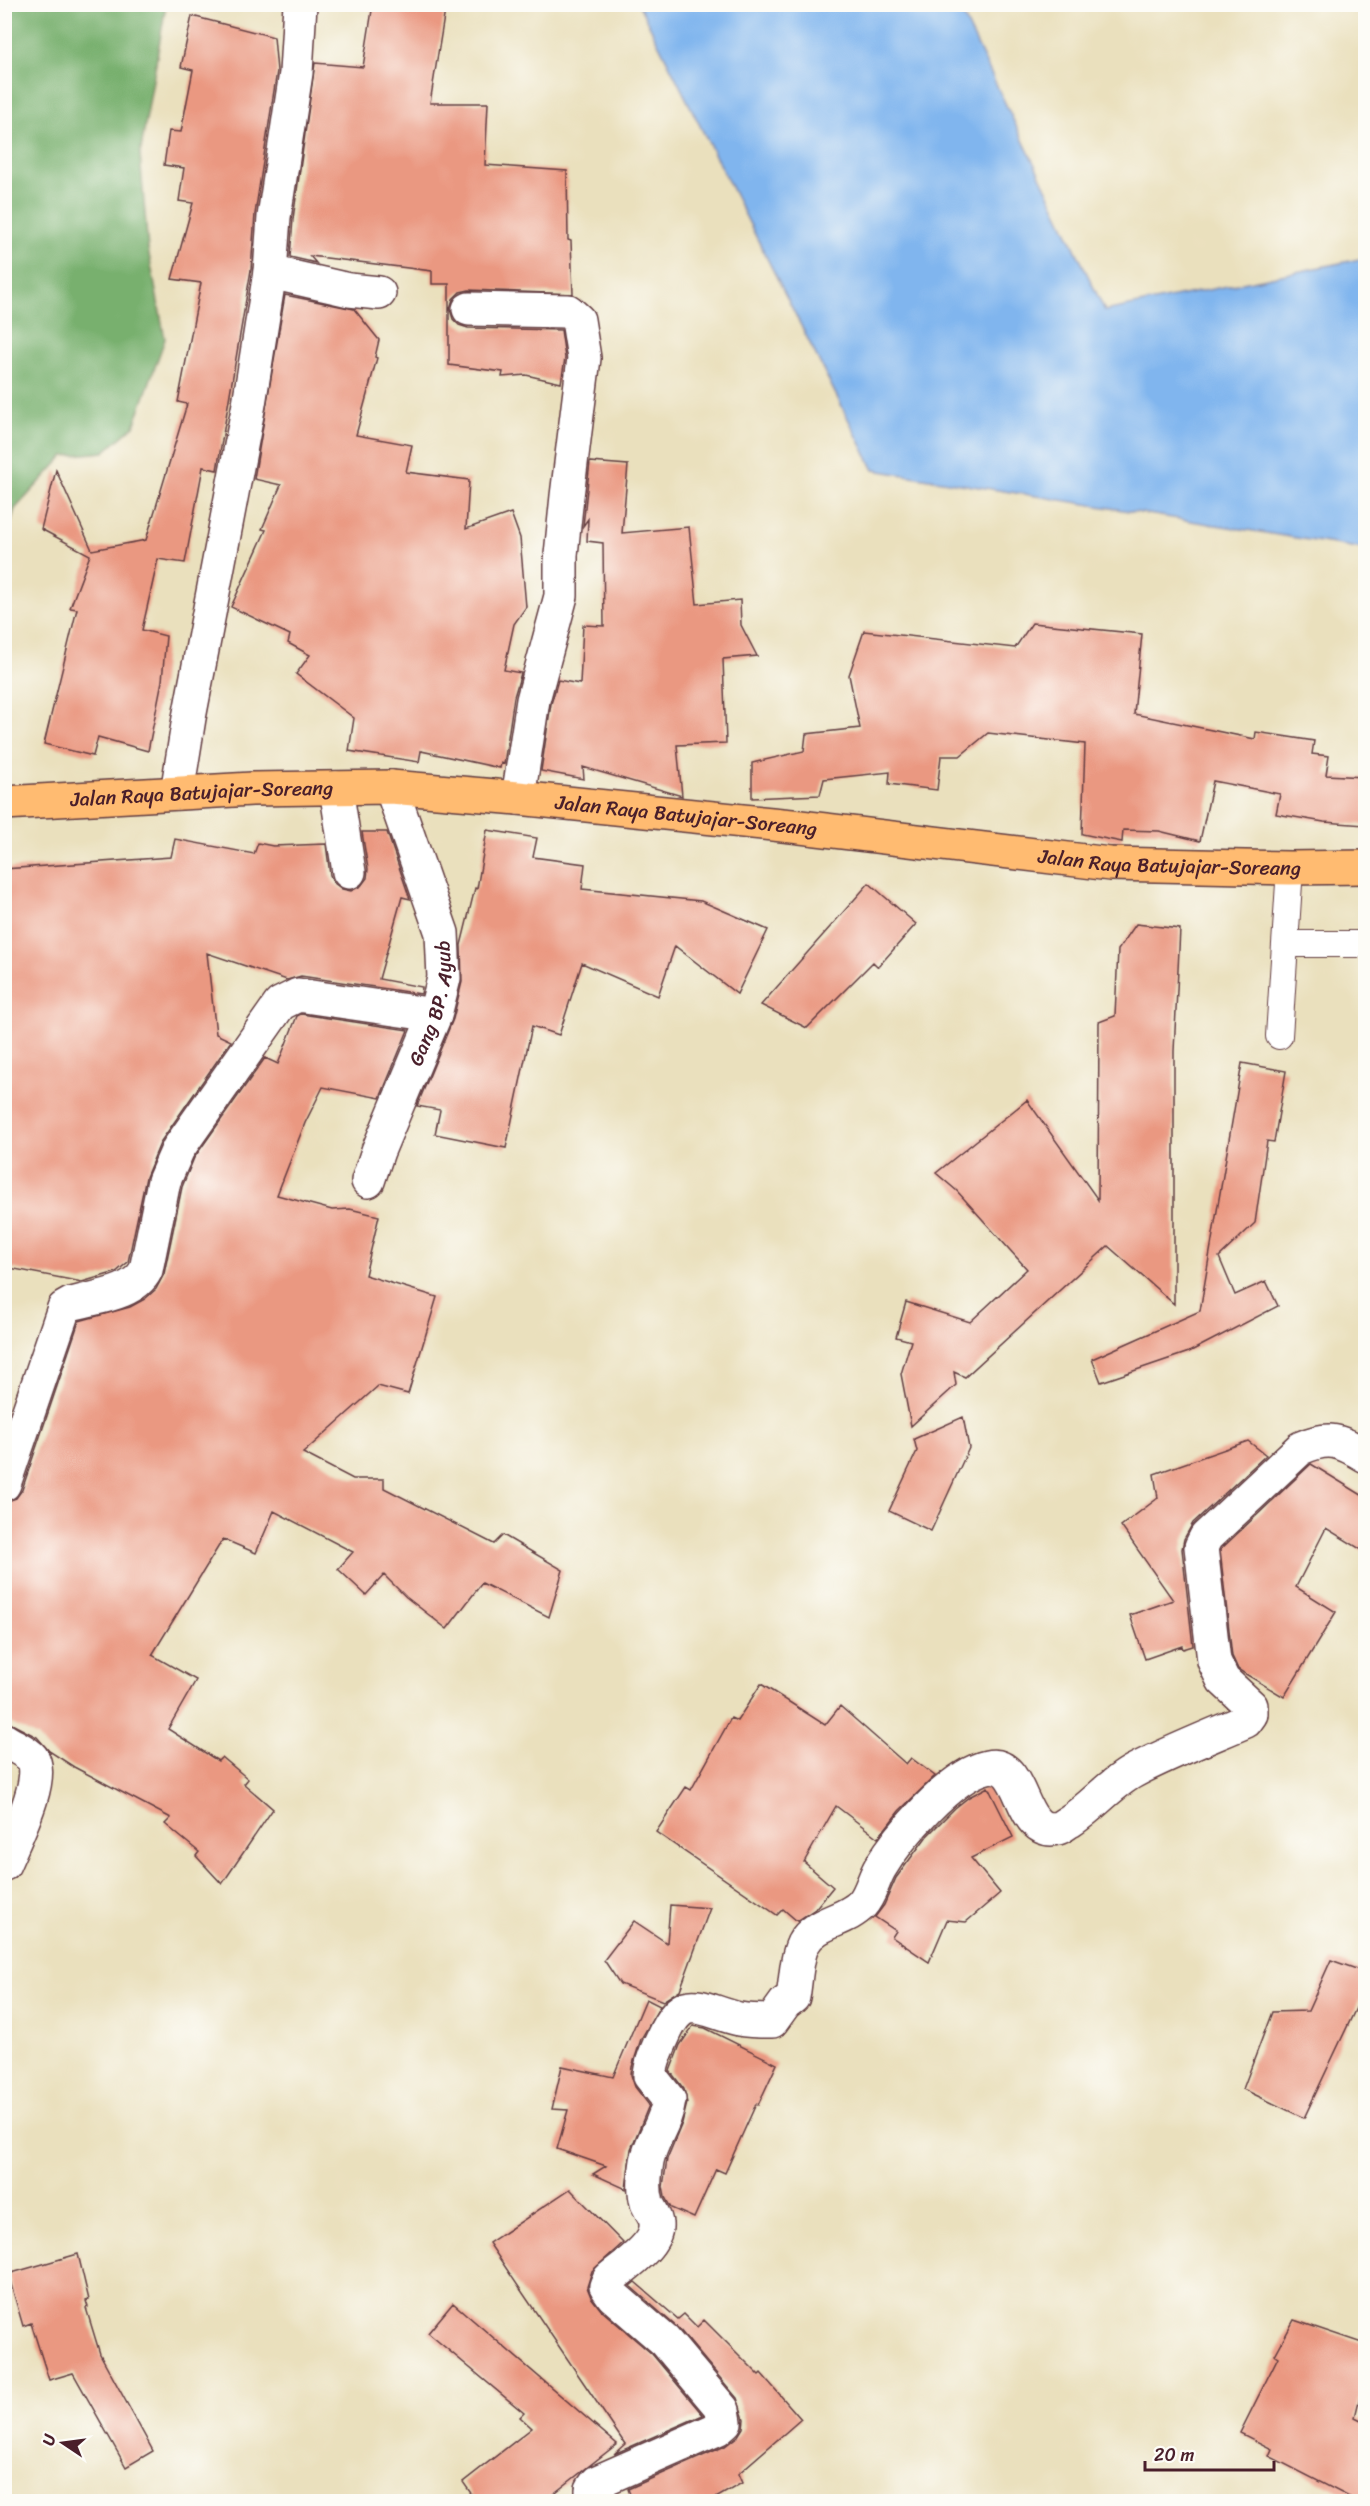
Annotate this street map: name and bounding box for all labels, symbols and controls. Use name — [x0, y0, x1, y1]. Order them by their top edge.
street label: Jalan Raya Batujajar-Soreang — [68, 771, 333, 817]
street label: Jalan Raya Batujajar-Soreang — [553, 785, 819, 847]
street label: Jalan Raya Batujajar-Soreang — [1035, 838, 1301, 886]
street label: Gang BP. Ayub — [399, 940, 463, 1071]
north arrow — [33, 2413, 93, 2473]
text: U — [34, 2430, 65, 2448]
scale bar — [1145, 2434, 1274, 2472]
text: 20 m — [1154, 2439, 1194, 2471]

